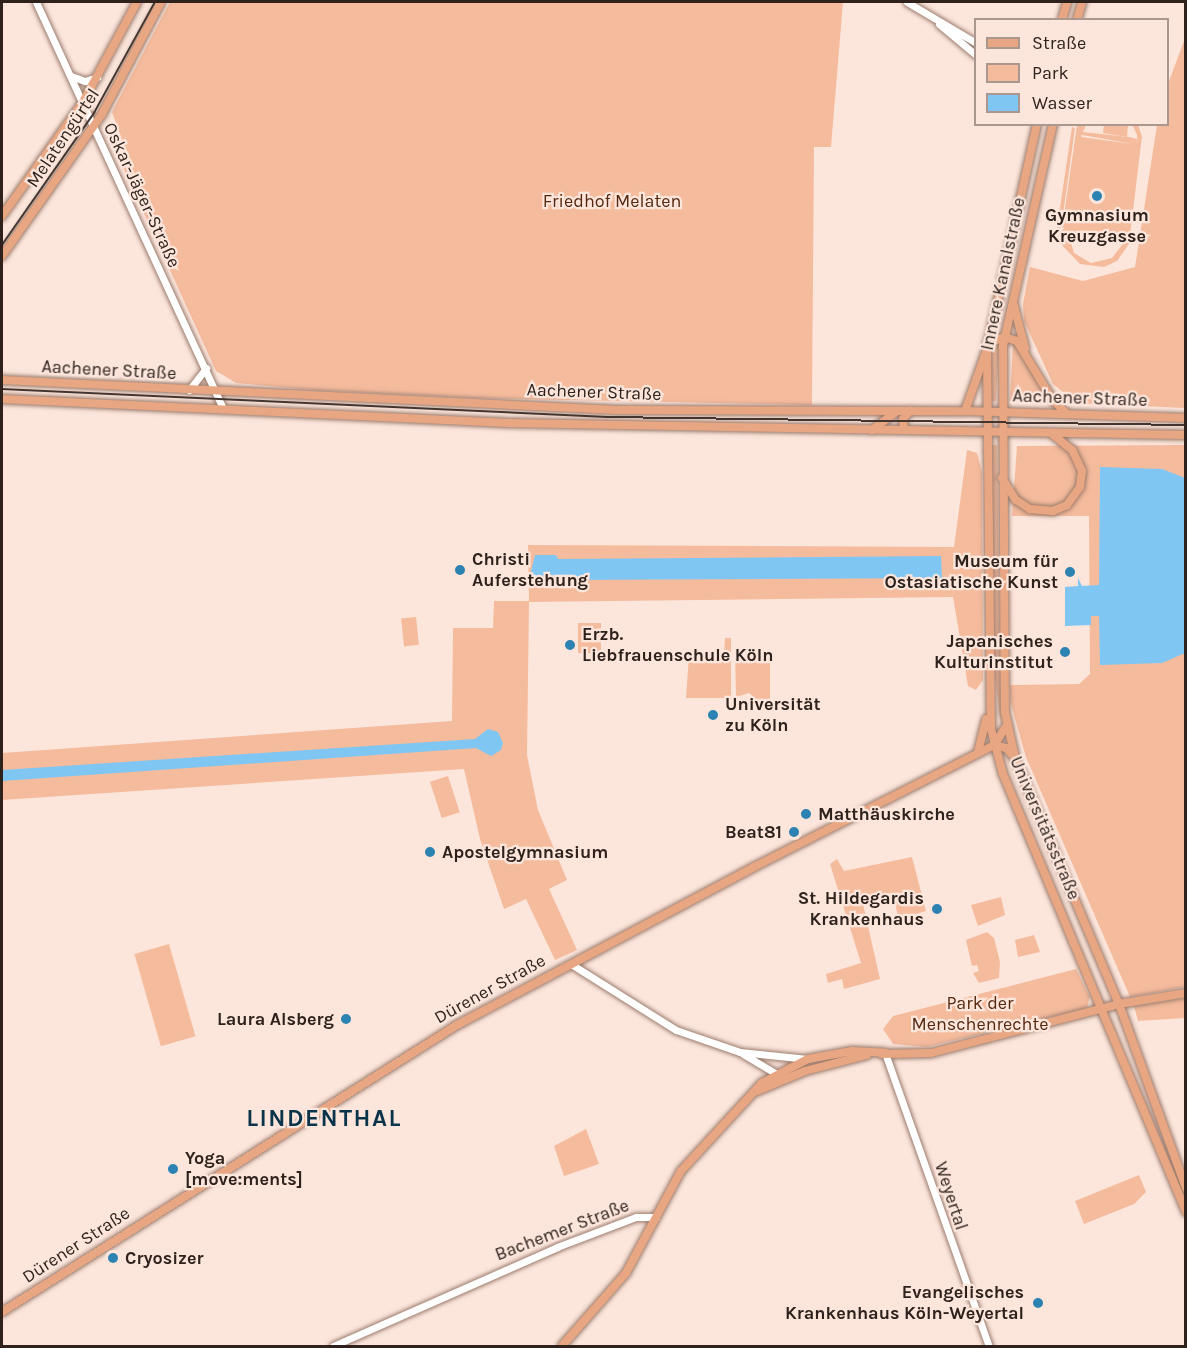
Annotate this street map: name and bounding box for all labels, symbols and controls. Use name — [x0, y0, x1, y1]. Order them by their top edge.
legend — [974, 18, 1169, 126]
text: Straße — [1032, 32, 1086, 54]
text: Park — [1032, 62, 1069, 84]
street label: Melatengürtel — [22, 84, 104, 192]
text: Wasser — [1032, 92, 1092, 114]
street label: Oskar-Jäger-Straße — [99, 119, 185, 271]
marker: Gymnasium Kreuzgasse — [1090, 189, 1104, 203]
park label: Friedhof Melaten — [543, 190, 681, 212]
street label: Innere Kanalstraße — [976, 196, 1030, 352]
place label: Gymnasium Kreuzgasse — [1045, 205, 1149, 248]
street label: Aachener Straße — [41, 356, 177, 384]
street label: Aachener Straße — [526, 379, 662, 405]
street label: Aachener Straße — [1012, 385, 1148, 411]
place label: Christi Auferstehung — [472, 549, 588, 592]
place label: Museum für Ostasiatische Kunst — [884, 551, 1058, 594]
marker: Christi Auferstehung — [453, 563, 467, 577]
marker: Museum für Ostasiatische Kunst — [1063, 565, 1077, 579]
place label: Erzb. Liebfrauenschule Köln — [582, 624, 773, 666]
place label: Japanisches Kulturinstitut — [934, 631, 1053, 674]
marker: Erzb. Liebfrauenschule Köln — [563, 638, 577, 652]
marker: Japanisches Kulturinstitut — [1058, 645, 1072, 659]
place label: Universität zu Köln — [725, 694, 821, 736]
marker: Universität zu Köln — [706, 708, 720, 722]
street label: Universitätsstraße — [1005, 753, 1085, 903]
place label: Matthäuskirche — [818, 803, 955, 825]
marker: Matthäuskirche — [799, 807, 813, 821]
place label: Beat81 — [725, 821, 782, 843]
marker: Beat81 — [787, 825, 801, 839]
place label: Apostelgymnasium — [442, 841, 608, 863]
marker: Apostelgymnasium — [423, 845, 437, 859]
place label: St. Hildegardis Krankenhaus — [798, 888, 924, 930]
marker: St. Hildegardis Krankenhaus — [928, 900, 946, 918]
street label: Dürener Straße — [431, 950, 549, 1028]
park label: Park der Menschenrechte — [912, 993, 1048, 1036]
place label: Laura Alsberg — [217, 1008, 334, 1030]
marker: Laura Alsberg — [339, 1012, 353, 1026]
district label: LINDENTHAL — [246, 1105, 402, 1133]
place label: Yoga [move:ments] — [185, 1148, 303, 1190]
street label: Weyertal — [930, 1159, 972, 1233]
marker: Yoga [move:ments] — [166, 1162, 180, 1176]
street label: Bachemer Straße — [492, 1195, 632, 1265]
street label: Dürener Straße — [18, 1202, 134, 1288]
place label: Cryosizer — [125, 1247, 204, 1269]
marker: Cryosizer — [106, 1251, 120, 1265]
place label: Evangelisches Krankenhaus Köln-Weyertal — [785, 1282, 1024, 1324]
marker: Evangelisches Krankenhaus Köln-Weyertal — [1029, 1294, 1047, 1312]

